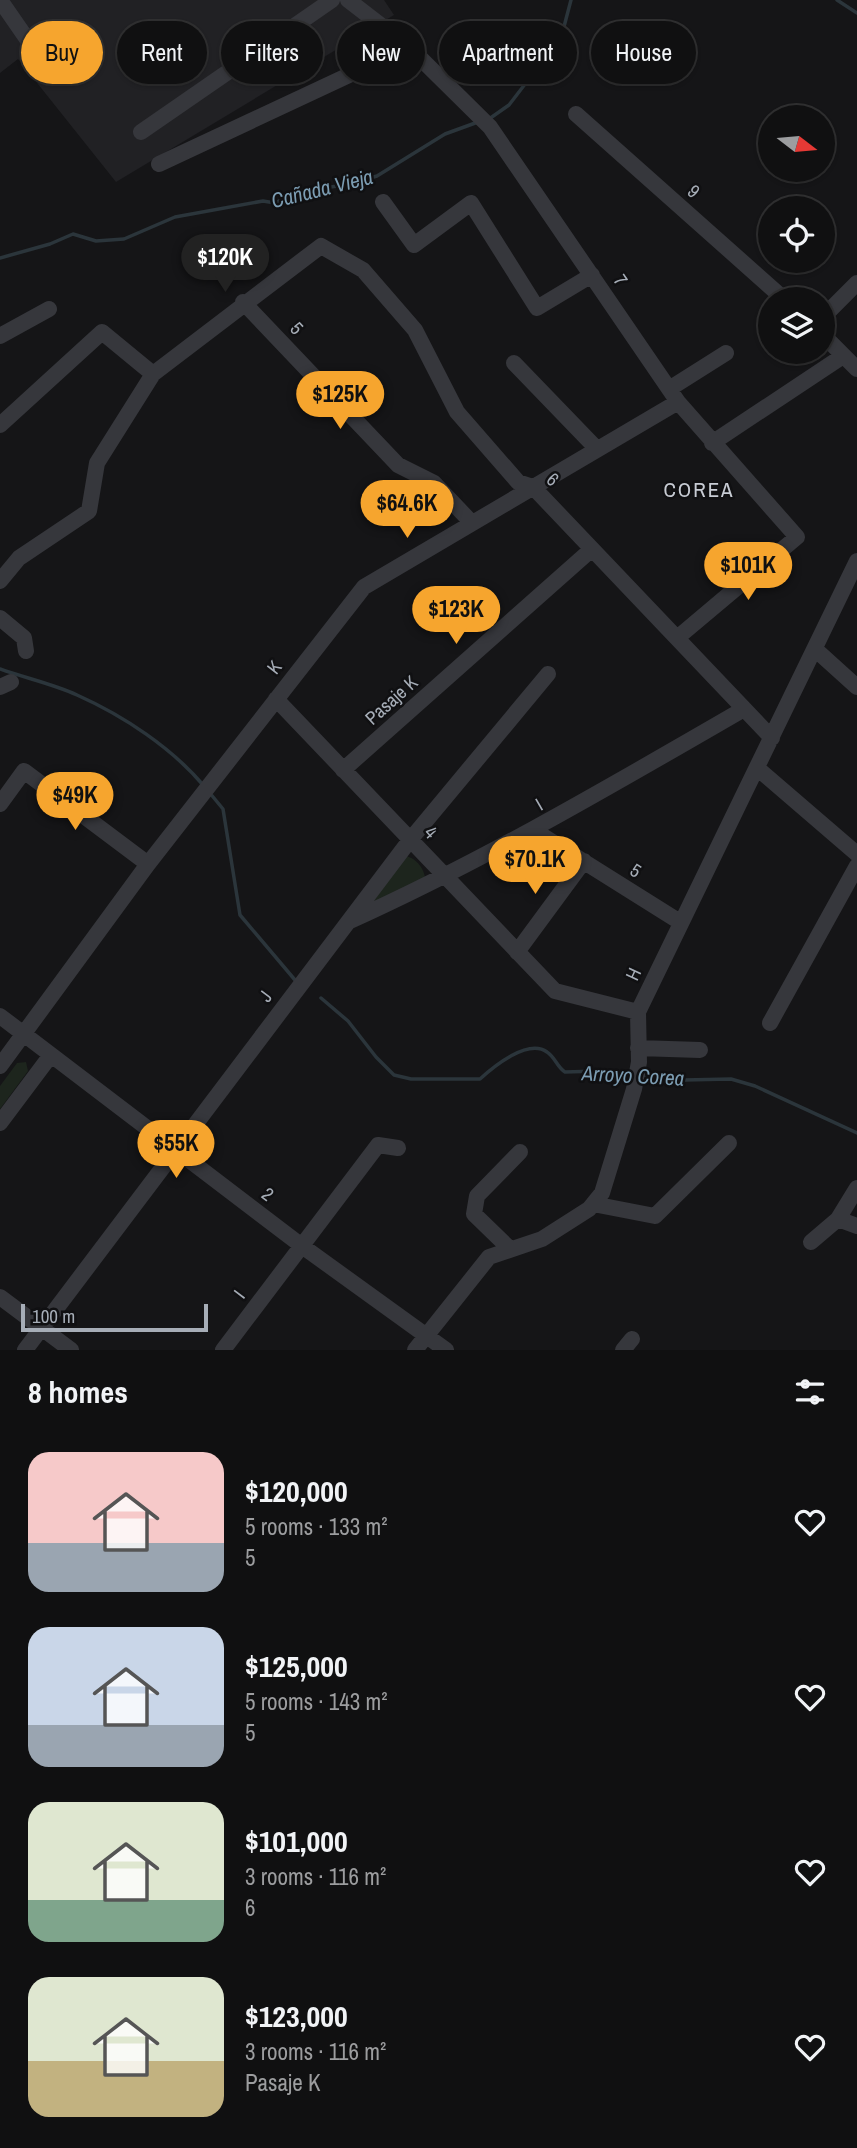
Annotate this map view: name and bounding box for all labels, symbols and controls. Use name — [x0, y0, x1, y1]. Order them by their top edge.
chip: Buy — [21, 21, 103, 84]
chip: Rent — [117, 21, 207, 84]
chip: Filters — [221, 21, 323, 84]
chip: New — [337, 21, 425, 84]
chip: Apartment — [439, 21, 577, 84]
chip: House — [591, 21, 696, 84]
north arrow — [758, 105, 835, 182]
map controls — [758, 105, 835, 364]
water label: Cañada Vieja — [268, 162, 376, 215]
street label: 9 — [682, 178, 706, 204]
button: locate — [758, 196, 835, 273]
pin: $120K — [176, 234, 274, 294]
text: $120K — [197, 241, 253, 272]
street label: 7 — [608, 269, 634, 291]
button: layers — [758, 287, 835, 364]
street label: 5 — [285, 316, 310, 340]
pin: $125K — [291, 372, 389, 431]
text: $125K — [312, 378, 368, 409]
street label: 6 — [541, 466, 565, 492]
district label: COREA — [663, 475, 735, 504]
pin: $64.6K — [350, 480, 464, 540]
text: $64.6K — [377, 487, 437, 518]
pin: $101K — [699, 542, 797, 602]
text: $101K — [720, 549, 776, 580]
pin: $123K — [407, 586, 505, 646]
text: $123K — [428, 593, 484, 624]
street label: K — [261, 654, 288, 679]
street label: Pasaje K — [359, 669, 423, 731]
pin: $49K — [34, 772, 116, 832]
text: $49K — [52, 779, 98, 810]
street label: I — [531, 792, 547, 816]
street label: 4 — [418, 820, 444, 844]
pin: $70.1K — [478, 836, 592, 896]
text: $70.1K — [505, 843, 565, 874]
street label: 5 — [625, 857, 647, 883]
street label: H — [619, 963, 647, 985]
street label: J — [252, 985, 278, 1007]
water label: Arroyo Corea — [580, 1058, 685, 1093]
pin: $55K — [135, 1120, 217, 1180]
text: $55K — [153, 1127, 199, 1158]
street label: 2 — [257, 1181, 279, 1207]
street label: I — [227, 1284, 251, 1304]
scale bar — [21, 1301, 208, 1333]
text: 100 m — [32, 1303, 75, 1329]
text: 8 homes — [28, 1372, 128, 1412]
icon: filters — [791, 1373, 829, 1411]
text: $120,000 — [245, 1471, 348, 1511]
icon: home — [84, 1480, 168, 1564]
icon: heart — [791, 1503, 829, 1541]
text: 5 rooms · 133 m² — [245, 1511, 388, 1542]
text: 5 — [245, 1542, 256, 1573]
text: $125,000 — [245, 1646, 348, 1686]
icon: home — [84, 1655, 168, 1739]
icon: heart — [791, 1678, 829, 1716]
text: 5 rooms · 143 m² — [245, 1686, 388, 1717]
text: 5 — [245, 1717, 256, 1748]
text: $101,000 — [245, 1821, 348, 1861]
icon: home — [84, 1830, 168, 1914]
icon: heart — [791, 1853, 829, 1891]
text: 3 rooms · 116 m² — [245, 1861, 386, 1892]
text: 6 — [245, 1892, 256, 1923]
text: $123,000 — [245, 1996, 348, 2036]
icon: home — [84, 2005, 168, 2089]
icon: heart — [791, 2028, 829, 2066]
text: 3 rooms · 116 m² — [245, 2036, 386, 2067]
text: Pasaje K — [245, 2067, 321, 2098]

